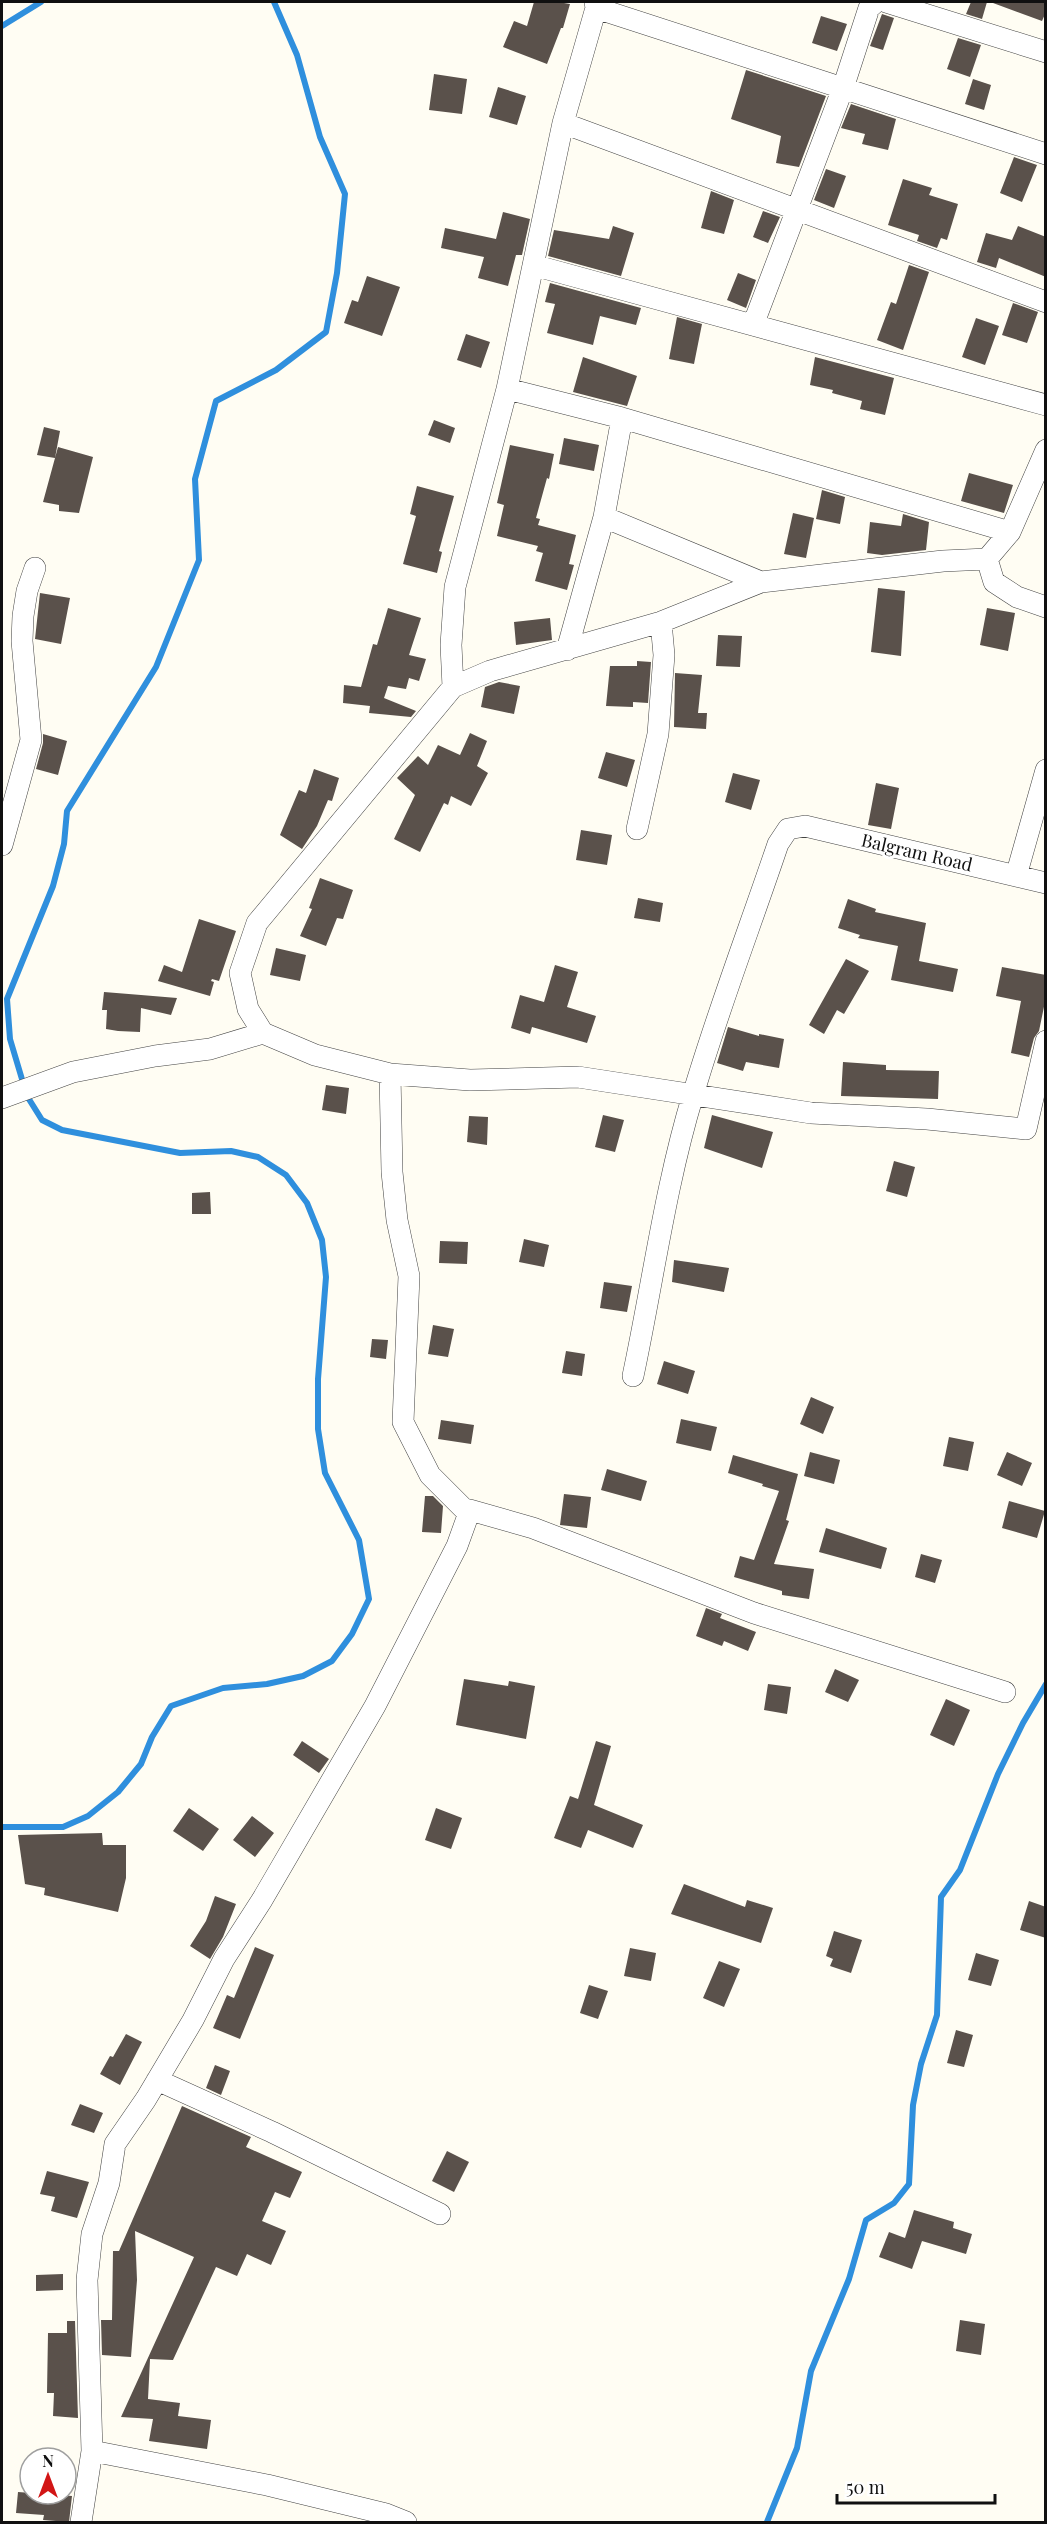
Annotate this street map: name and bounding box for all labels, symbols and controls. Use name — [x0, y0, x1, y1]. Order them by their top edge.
street label: Balgram Road — [859, 828, 975, 877]
north arrow — [18, 2446, 78, 2506]
text: N — [42, 2450, 54, 2471]
scale bar — [837, 2467, 994, 2505]
text: 50 m — [846, 2475, 885, 2499]

